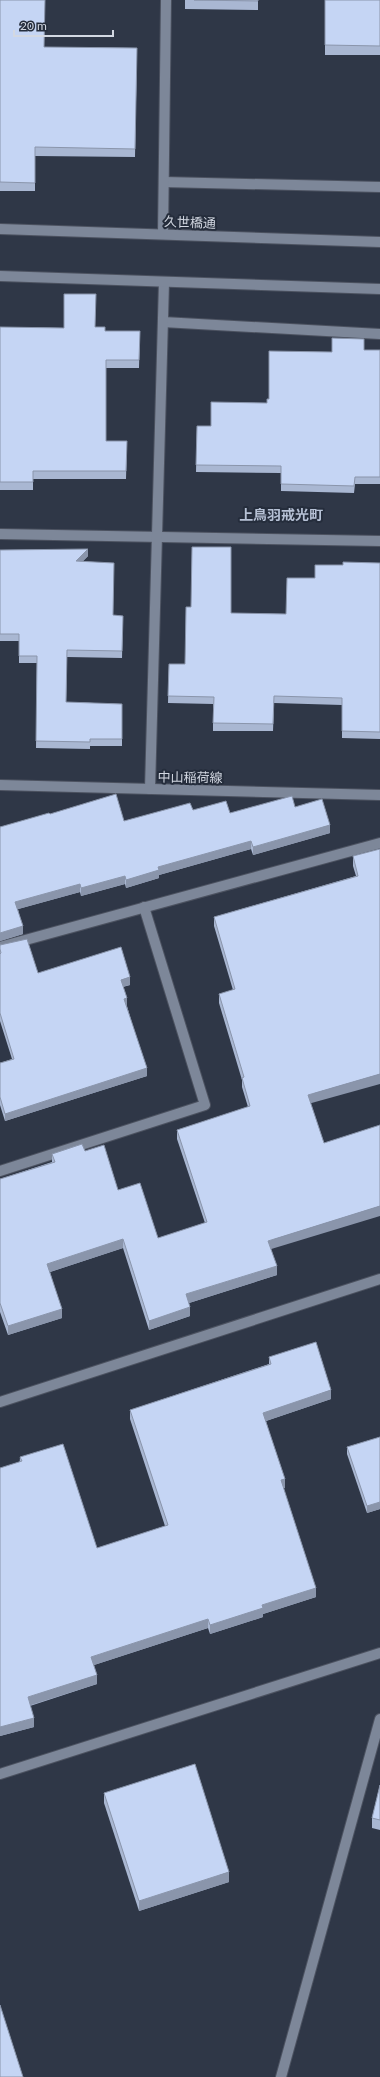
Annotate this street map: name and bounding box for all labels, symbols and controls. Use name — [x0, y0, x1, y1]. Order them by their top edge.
scale bar — [14, 12, 113, 38]
text: 20 m — [20, 18, 47, 33]
street label: 久世橋通 — [164, 213, 216, 231]
district label: 上鳥羽戒光町 — [239, 506, 323, 523]
street label: 中山稲荷線 — [157, 768, 223, 786]

